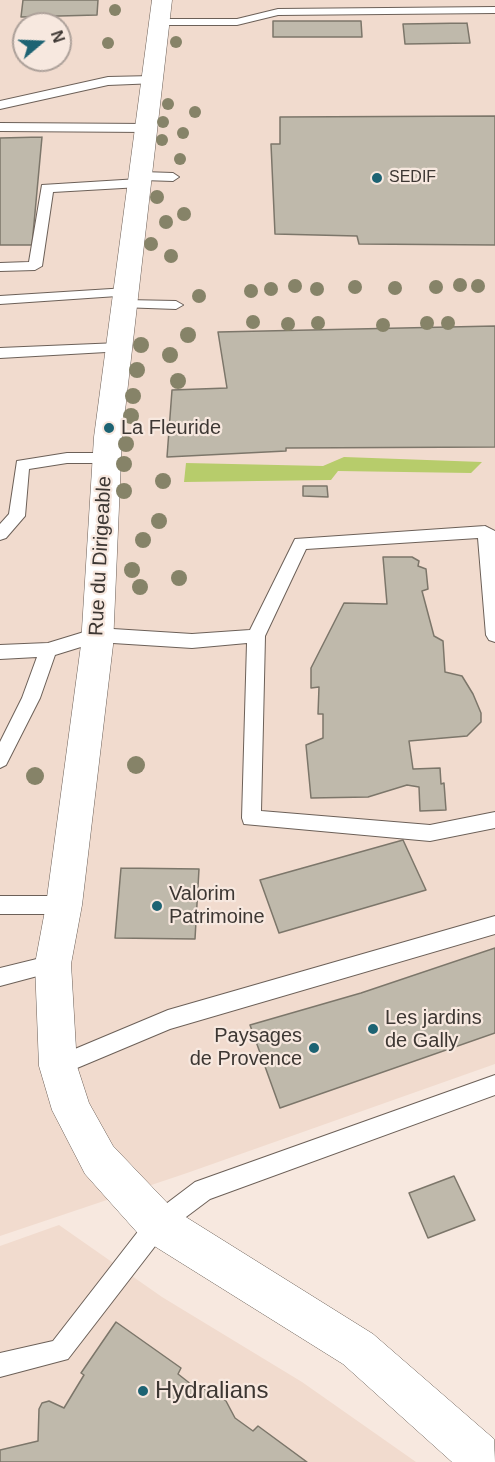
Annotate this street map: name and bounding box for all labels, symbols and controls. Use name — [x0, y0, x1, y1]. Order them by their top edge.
north arrow — [12, 12, 72, 72]
text: N — [48, 28, 68, 45]
place label: SEDIF — [389, 168, 436, 188]
marker: SEDIF — [370, 171, 384, 185]
place label: La Fleuride — [121, 416, 221, 440]
marker: La Fleuride — [102, 421, 116, 435]
street label: Rue du Dirigeable — [85, 475, 117, 637]
place label: Valorim Patrimoine — [169, 882, 265, 929]
marker: Valorim Patrimoine — [150, 899, 164, 913]
place label: Les jardins de Gally — [385, 1006, 482, 1053]
marker: Les jardins de Gally — [366, 1022, 380, 1036]
place label: Paysages de Provence — [190, 1024, 302, 1071]
marker: Paysages de Provence — [307, 1041, 321, 1055]
place label: Hydralians — [155, 1377, 268, 1405]
marker: Hydralians — [136, 1384, 150, 1398]

